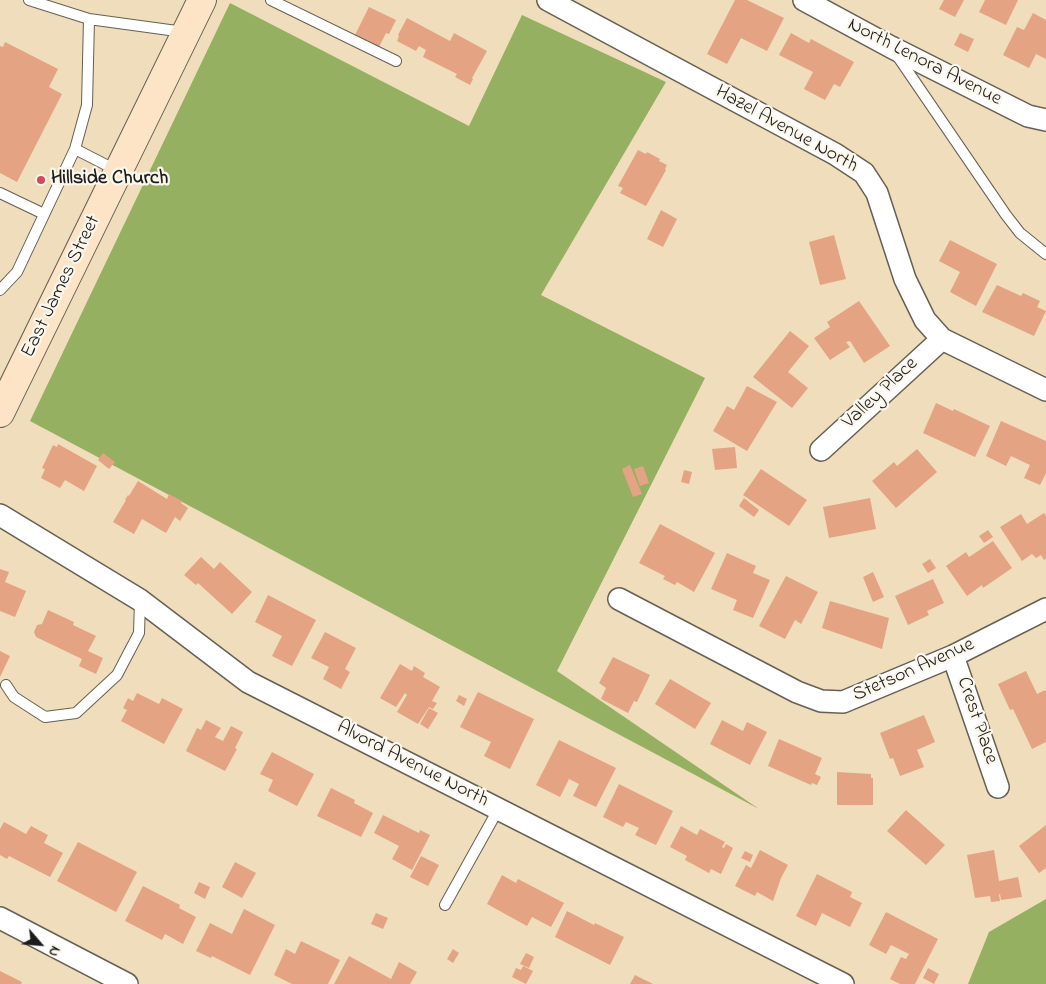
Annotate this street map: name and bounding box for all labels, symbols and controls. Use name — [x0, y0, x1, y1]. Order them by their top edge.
street label: North Lenora Avenue — [843, 14, 1005, 112]
street label: Hazel Avenue North — [711, 81, 861, 179]
place label: Hillside Church — [51, 168, 168, 192]
marker: Hillside Church — [35, 174, 47, 186]
street label: East James Street — [17, 212, 107, 362]
street label: Valley Place — [838, 353, 924, 435]
street label: Stetson Avenue — [850, 634, 978, 708]
street label: Crest Place — [950, 674, 1002, 768]
street label: Alvord Avenue North — [332, 716, 492, 814]
north arrow — [15, 919, 65, 969]
text: N — [42, 942, 65, 960]

